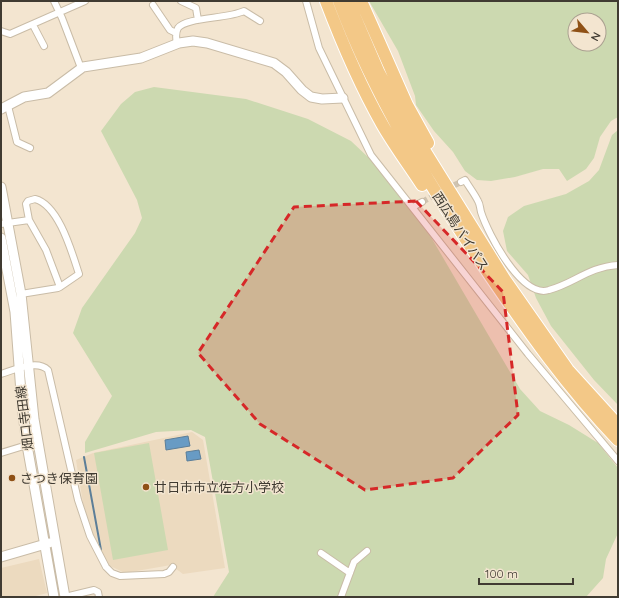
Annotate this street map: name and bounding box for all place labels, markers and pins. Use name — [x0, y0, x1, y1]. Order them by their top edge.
place label: さつき保育園 — [20, 470, 98, 486]
marker: さつき保育園 — [7, 473, 17, 483]
place label: 廿日市市立佐方小学校 — [154, 479, 284, 495]
marker: 廿日市市立佐方小学校 — [141, 482, 151, 492]

